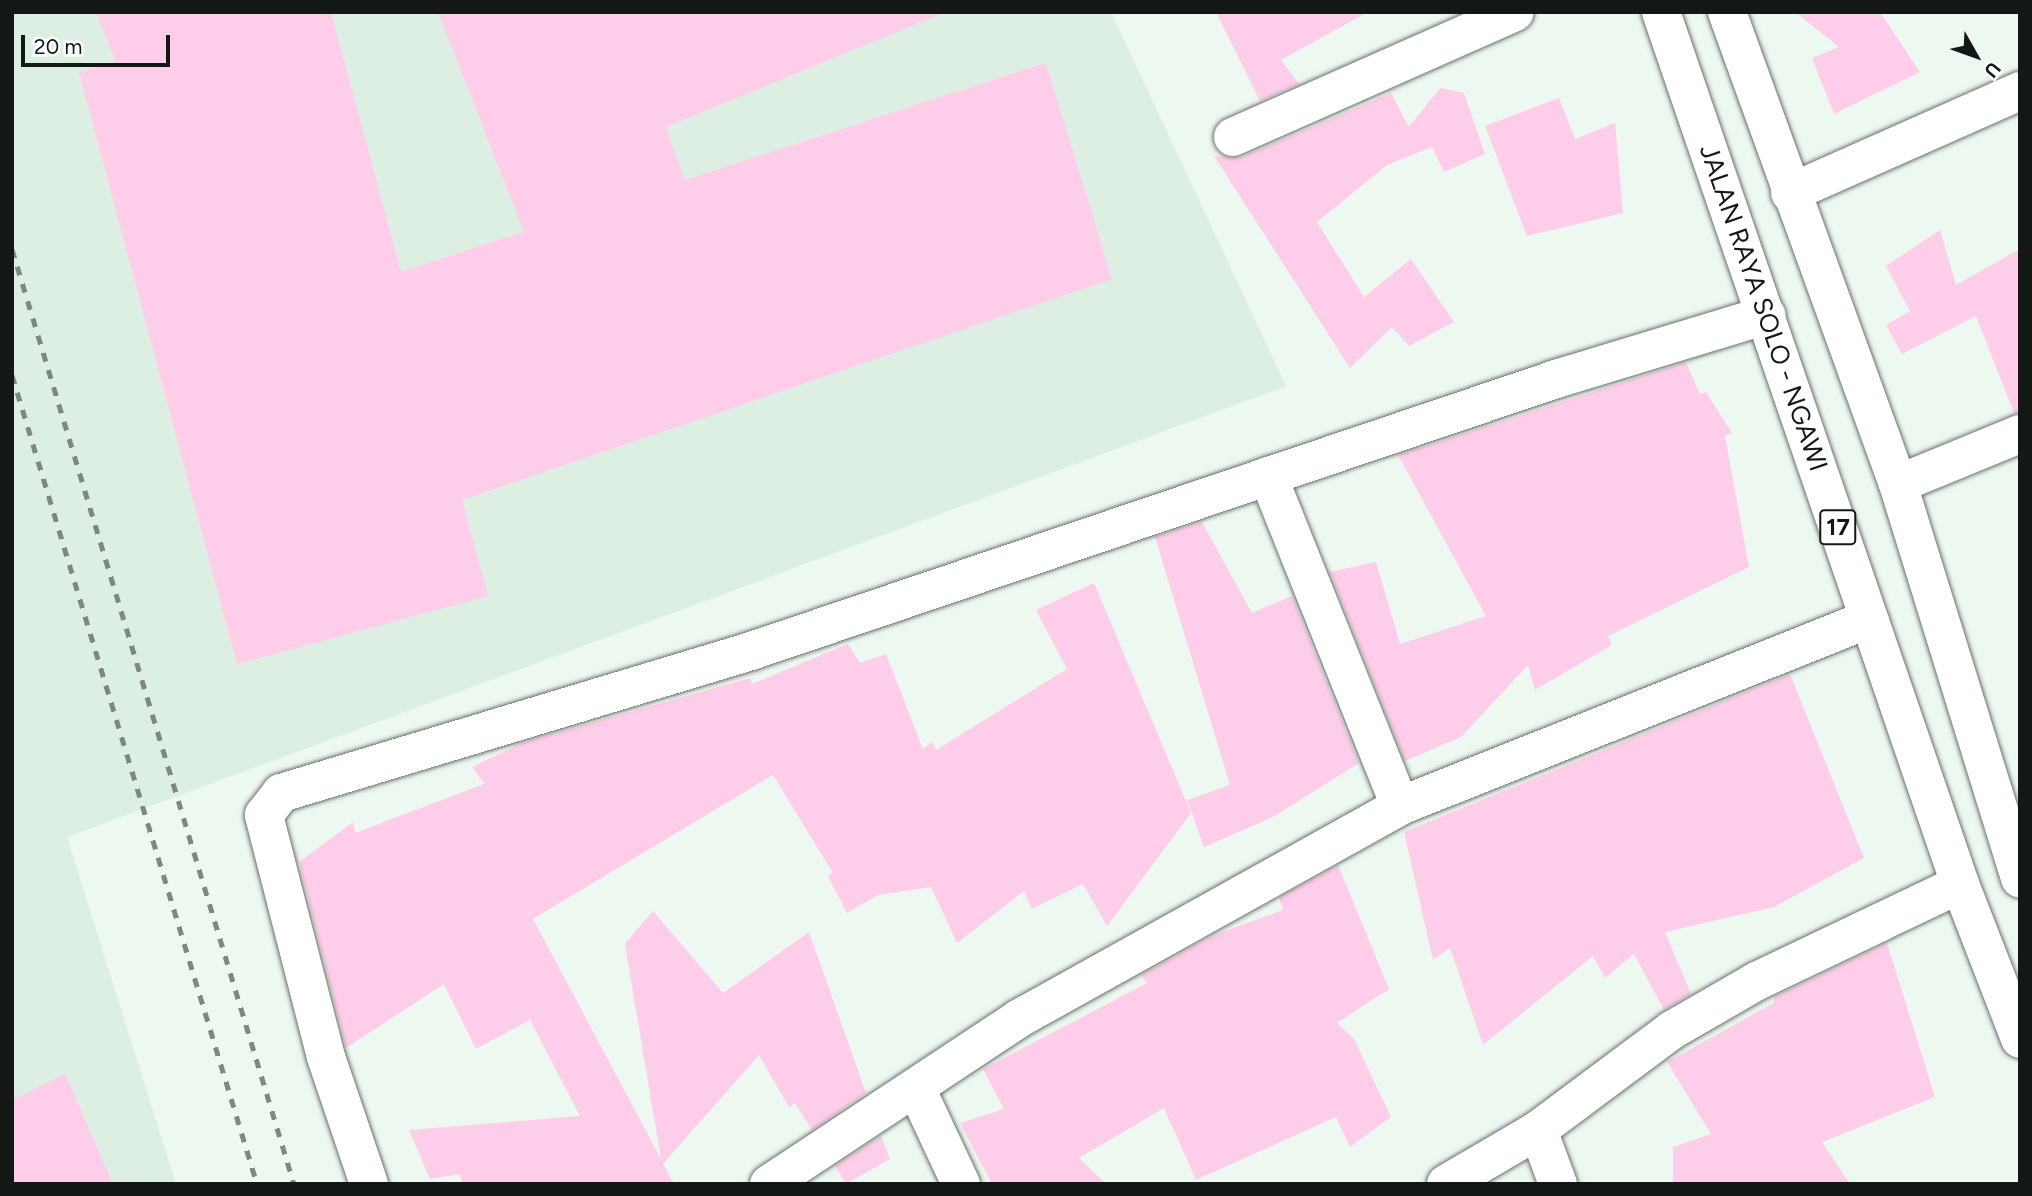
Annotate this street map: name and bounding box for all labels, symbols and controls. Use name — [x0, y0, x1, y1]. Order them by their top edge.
scale bar — [24, 21, 173, 65]
north arrow — [1941, 21, 2011, 91]
text: 20 m — [34, 34, 82, 59]
text: U — [1979, 57, 2006, 82]
street label: JALAN RAYA SOLO - NGAWI — [1692, 141, 1834, 475]
road number: 17 — [1819, 506, 1857, 548]

